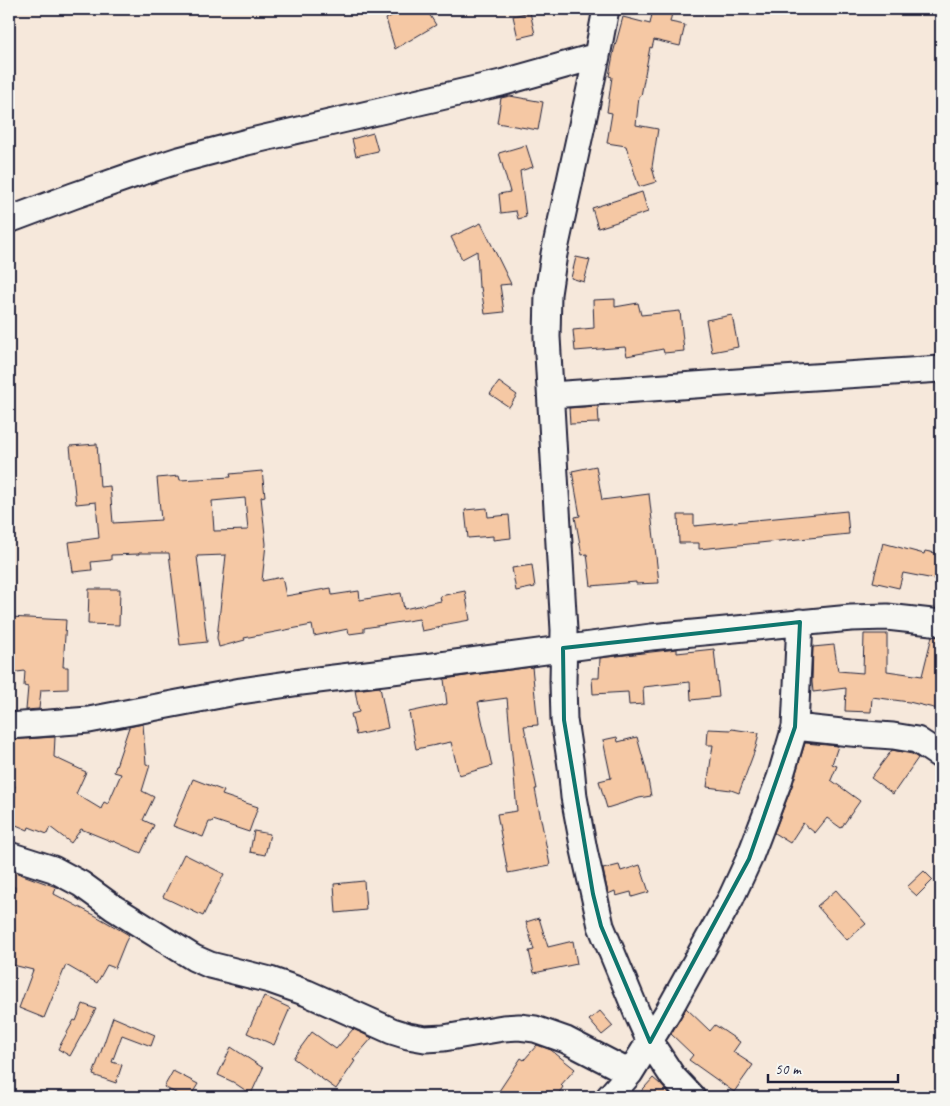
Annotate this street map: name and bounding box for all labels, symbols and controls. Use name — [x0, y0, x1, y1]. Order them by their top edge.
scale bar — [768, 1051, 898, 1083]
text: 50 m — [775, 1060, 802, 1079]

